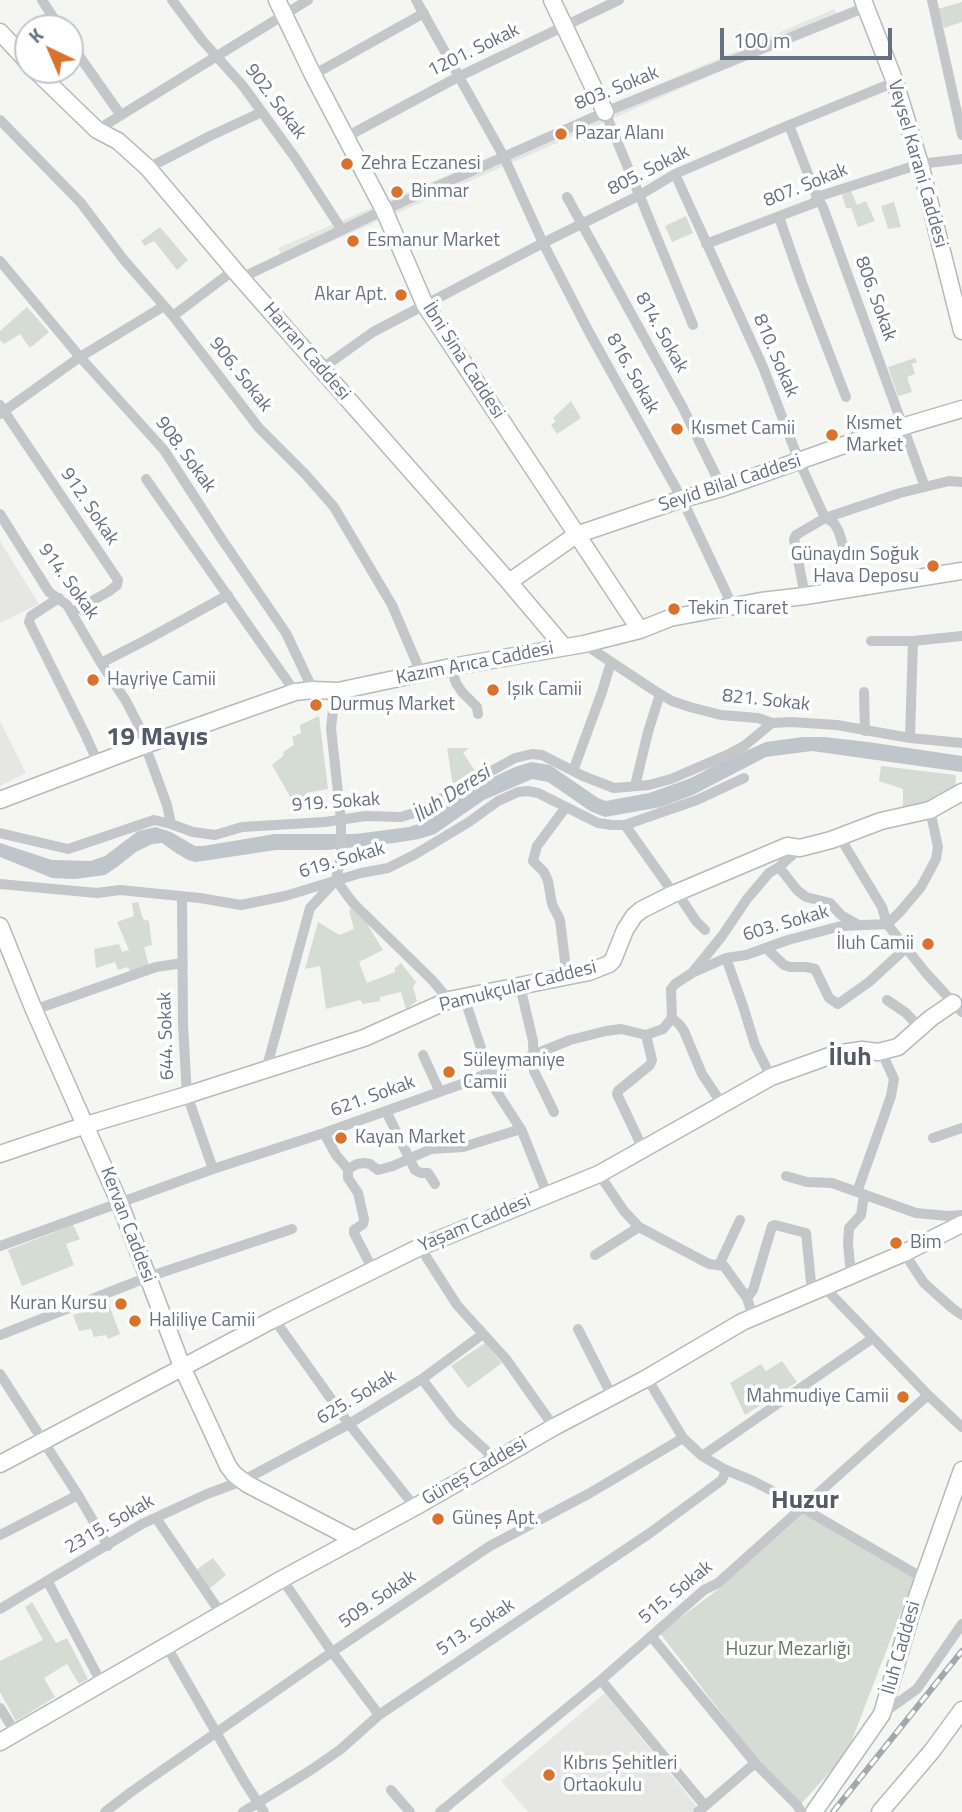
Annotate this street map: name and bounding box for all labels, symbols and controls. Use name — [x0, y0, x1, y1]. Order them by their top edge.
north arrow — [14, 14, 84, 84]
scale bar — [724, 14, 895, 58]
street label: 1201. Sokak — [425, 19, 523, 83]
text: K — [21, 21, 50, 49]
text: 100 m — [733, 24, 790, 56]
street label: 902. Sokak — [239, 60, 311, 144]
street label: 803. Sokak — [572, 62, 662, 116]
street label: Veysel Karani Caddesi — [882, 78, 952, 250]
place label: Pazar Alanı — [575, 123, 664, 145]
marker: Pazar Alanı — [553, 126, 569, 142]
street label: 805. Sokak — [605, 141, 693, 201]
place label: Zehra Eczanesi — [361, 153, 481, 175]
marker: Zehra Eczanesi — [339, 156, 355, 172]
street label: 807. Sokak — [761, 159, 851, 213]
place label: Binmar — [411, 181, 469, 203]
marker: Binmar — [389, 184, 405, 200]
place label: Esmanur Market — [367, 230, 500, 252]
marker: Esmanur Market — [345, 233, 361, 249]
street label: 806. Sokak — [849, 254, 901, 344]
place label: Akar Apt. — [314, 284, 387, 306]
marker: Akar Apt. — [393, 287, 409, 303]
street label: 814. Sokak — [630, 289, 692, 377]
street label: Harran Caddesi — [257, 299, 355, 405]
street label: İbni Sina Caddesi — [417, 299, 509, 423]
street label: 810. Sokak — [747, 311, 803, 401]
street label: 816. Sokak — [601, 330, 663, 418]
street label: 906. Sokak — [204, 333, 276, 417]
street label: 908. Sokak — [150, 413, 220, 497]
place label: Kısmet Market — [846, 413, 903, 457]
place label: Kısmet Camii — [691, 418, 795, 440]
marker: Kısmet Camii — [669, 421, 685, 437]
marker: Kısmet Market — [824, 427, 840, 443]
street label: Seyid Bilal Caddesi — [656, 450, 804, 518]
street label: 912. Sokak — [55, 464, 123, 550]
street label: 914. Sokak — [33, 540, 103, 624]
place label: Günaydın Soğuk Hava Deposu — [791, 544, 919, 588]
marker: Günaydın Soğuk Hava Deposu — [925, 558, 941, 574]
place label: Tekin Ticaret — [688, 598, 788, 620]
marker: Tekin Ticaret — [666, 601, 682, 617]
street label: Kazım Arıca Caddesi — [394, 638, 556, 690]
place label: Hayriye Camii — [107, 669, 216, 691]
marker: Hayriye Camii — [85, 672, 101, 688]
place label: Işık Camii — [507, 679, 582, 701]
marker: Işık Camii — [485, 682, 501, 698]
street label: 821. Sokak — [721, 685, 811, 717]
place label: Durmuş Market — [330, 694, 455, 716]
marker: Durmuş Market — [308, 697, 324, 713]
district label: 19 Mayıs — [106, 723, 208, 755]
water label: İluh Deresi — [409, 761, 495, 829]
street label: 919. Sokak — [291, 789, 381, 817]
street label: 619. Sokak — [296, 838, 388, 884]
street label: 603. Sokak — [740, 901, 832, 947]
place label: İluh Camii — [836, 933, 914, 955]
marker: İluh Camii — [920, 936, 936, 952]
street label: Pamukçular Caddesi — [437, 956, 599, 1018]
street label: 644. Sokak — [154, 992, 180, 1080]
district label: İluh — [828, 1043, 872, 1075]
place label: Süleymaniye Camii — [463, 1050, 565, 1094]
marker: Süleymaniye Camii — [441, 1064, 457, 1080]
street label: 621. Sokak — [328, 1071, 418, 1123]
place label: Kayan Market — [355, 1127, 465, 1149]
marker: Kayan Market — [333, 1130, 349, 1146]
street label: Kervan Caddesi — [94, 1164, 160, 1286]
street label: Yaşam Caddesi — [416, 1190, 534, 1258]
place label: Bim — [910, 1232, 942, 1254]
marker: Bim — [888, 1235, 904, 1251]
place label: Kuran Kursu — [10, 1293, 107, 1315]
marker: Kuran Kursu — [113, 1296, 129, 1312]
place label: Haliliye Camii — [149, 1310, 255, 1332]
marker: Haliliye Camii — [127, 1313, 143, 1329]
street label: 625. Sokak — [313, 1366, 401, 1430]
place label: Mahmudiye Camii — [746, 1386, 889, 1408]
marker: Mahmudiye Camii — [895, 1389, 911, 1405]
street label: Güneş Caddesi — [419, 1433, 531, 1511]
district label: Huzur — [771, 1486, 839, 1518]
street label: 2315. Sokak — [62, 1490, 158, 1560]
place label: Güneş Apt. — [452, 1508, 539, 1530]
marker: Güneş Apt. — [430, 1511, 446, 1527]
street label: 515. Sokak — [635, 1556, 717, 1630]
street label: 509. Sokak — [335, 1566, 421, 1634]
street label: 513. Sokak — [433, 1594, 519, 1662]
street label: İluh Caddesi — [878, 1599, 926, 1697]
park label: Huzur Mezarlığı — [725, 1639, 851, 1661]
place label: Kıbrıs Şehitleri Ortaokulu — [563, 1753, 677, 1797]
marker: Kıbrıs Şehitleri Ortaokulu — [541, 1767, 557, 1783]

